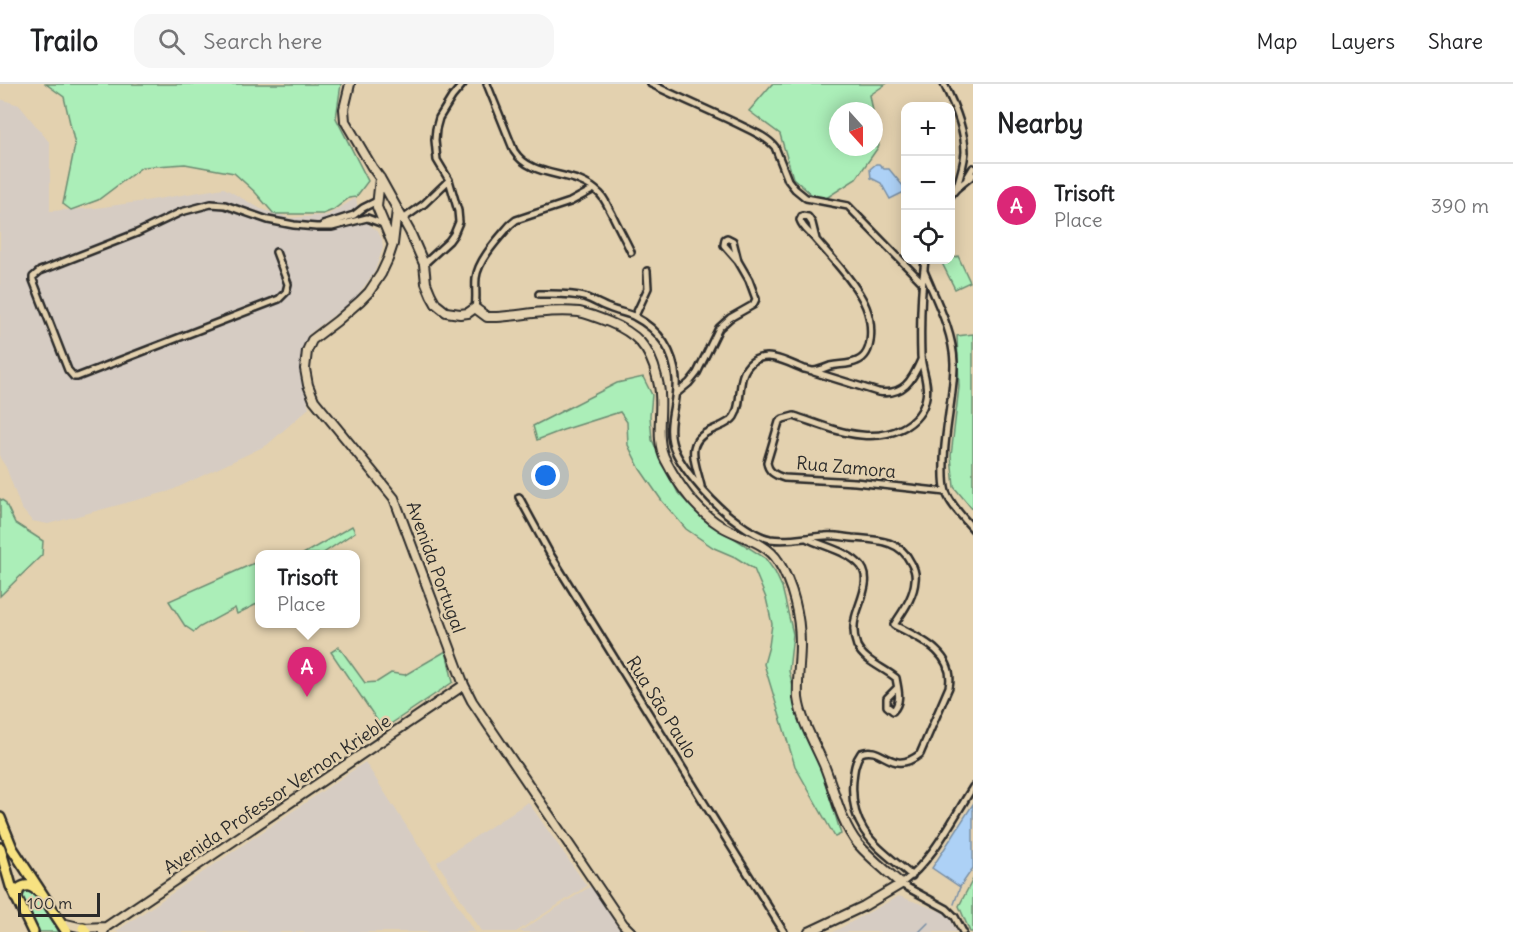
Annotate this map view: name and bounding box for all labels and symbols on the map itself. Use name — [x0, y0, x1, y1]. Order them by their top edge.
north arrow — [829, 102, 883, 156]
street label: Rua Zamora — [795, 451, 897, 483]
your location — [531, 461, 560, 490]
street label: Avenida Portugal — [402, 498, 470, 636]
pin: A — [288, 648, 326, 697]
street label: Rua São Paulo — [621, 652, 703, 762]
street label: Avenida Professor Vernon Krieble — [159, 709, 395, 879]
scale bar — [18, 890, 100, 918]

